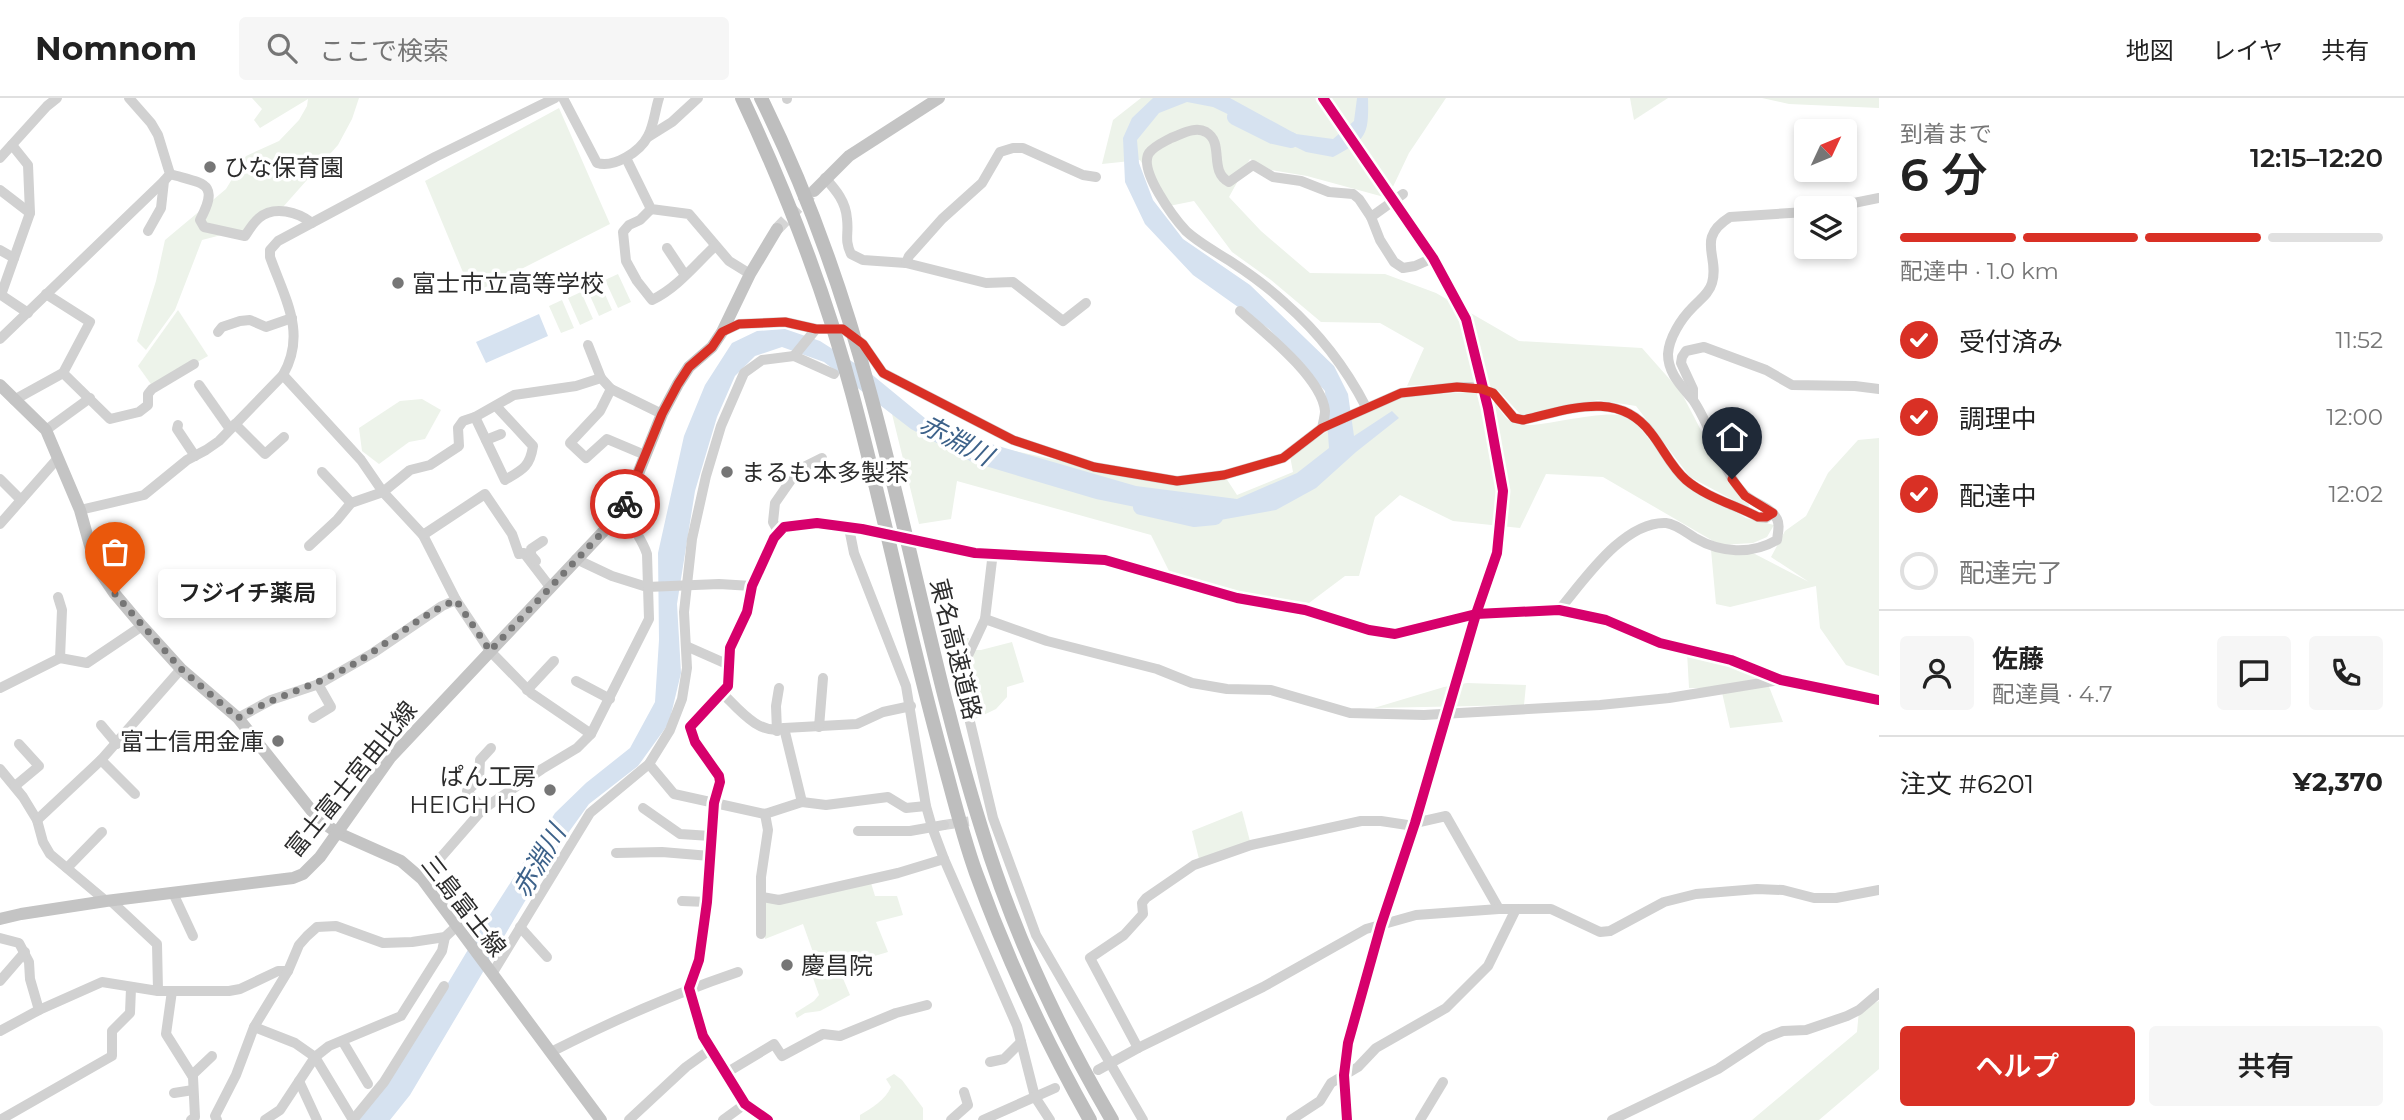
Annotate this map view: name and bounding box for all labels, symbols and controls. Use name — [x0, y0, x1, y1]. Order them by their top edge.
search box — [239, 17, 729, 80]
text: Nomnom — [35, 28, 197, 68]
icon: search — [263, 29, 301, 67]
text: ここで検索 — [319, 35, 449, 67]
text: 地図 — [2126, 36, 2174, 65]
text: レイヤ — [2212, 36, 2283, 65]
text: 共有 — [2321, 36, 2369, 65]
north arrow — [1794, 119, 1857, 182]
map controls — [1794, 119, 1857, 259]
text: 到着まで — [1900, 120, 1992, 148]
text: 12:15–12:20 — [2250, 142, 2383, 174]
text: 6 分 — [1900, 146, 1988, 203]
place label: ひな保育園 — [224, 153, 344, 182]
marker: ひな保育園 — [202, 159, 218, 175]
button: layers — [1794, 196, 1857, 259]
text: 配達中 · 1.0 km — [1900, 257, 2059, 285]
place label: 富士市立高等学校 — [412, 269, 604, 298]
marker: 富士市立高等学校 — [390, 275, 406, 291]
icon: check — [1900, 321, 1938, 359]
text: 受付済み — [1959, 326, 2063, 358]
text: 11:52 — [2336, 326, 2383, 354]
icon: check — [1900, 398, 1938, 436]
text: 調理中 — [1959, 403, 2037, 435]
text: 12:00 — [2326, 403, 2383, 431]
pin — [1702, 407, 1762, 479]
water label: 赤淵川 — [914, 408, 1001, 474]
icon: home — [1713, 418, 1751, 456]
place label: まるも本多製茶 — [741, 458, 909, 487]
marker: まるも本多製茶 — [719, 464, 735, 480]
courier — [590, 469, 660, 539]
icon: check — [1900, 475, 1938, 513]
text: 配達中 — [1959, 480, 2037, 512]
text: 12:02 — [2328, 480, 2383, 508]
icon: bike — [606, 485, 644, 523]
pin — [85, 522, 145, 594]
icon: bag — [96, 533, 134, 571]
text: 配達完了 — [1959, 557, 2063, 589]
callout: フジイチ薬局 — [157, 570, 336, 618]
street label: 東名高速道路 — [925, 576, 987, 722]
text: フジイチ薬局 — [178, 579, 316, 607]
button: person — [1900, 636, 1974, 710]
button: chat — [2217, 636, 2291, 710]
button: phone — [2309, 636, 2383, 710]
text: 佐藤 — [1992, 643, 2044, 675]
text: 配達員 · 4.7 — [1992, 680, 2113, 708]
street label: 富士富士宮由比線 — [279, 695, 423, 863]
place label: 富士信用金庫 — [120, 727, 264, 756]
marker: 富士信用金庫 — [270, 733, 286, 749]
place label: ぱん工房 HEIGH HO — [409, 762, 536, 819]
text: ¥2,370 — [2293, 766, 2383, 798]
text: 注文 #6201 — [1900, 768, 2034, 800]
marker: ぱん工房 HEIGH HO — [542, 782, 558, 798]
water label: 赤淵川 — [506, 817, 574, 903]
street label: 三島富士線 — [416, 850, 512, 962]
place label: 慶昌院 — [801, 951, 873, 980]
marker: 慶昌院 — [779, 957, 795, 973]
button: ヘルプ — [1900, 1026, 2135, 1106]
button: 共有 — [2149, 1026, 2383, 1106]

